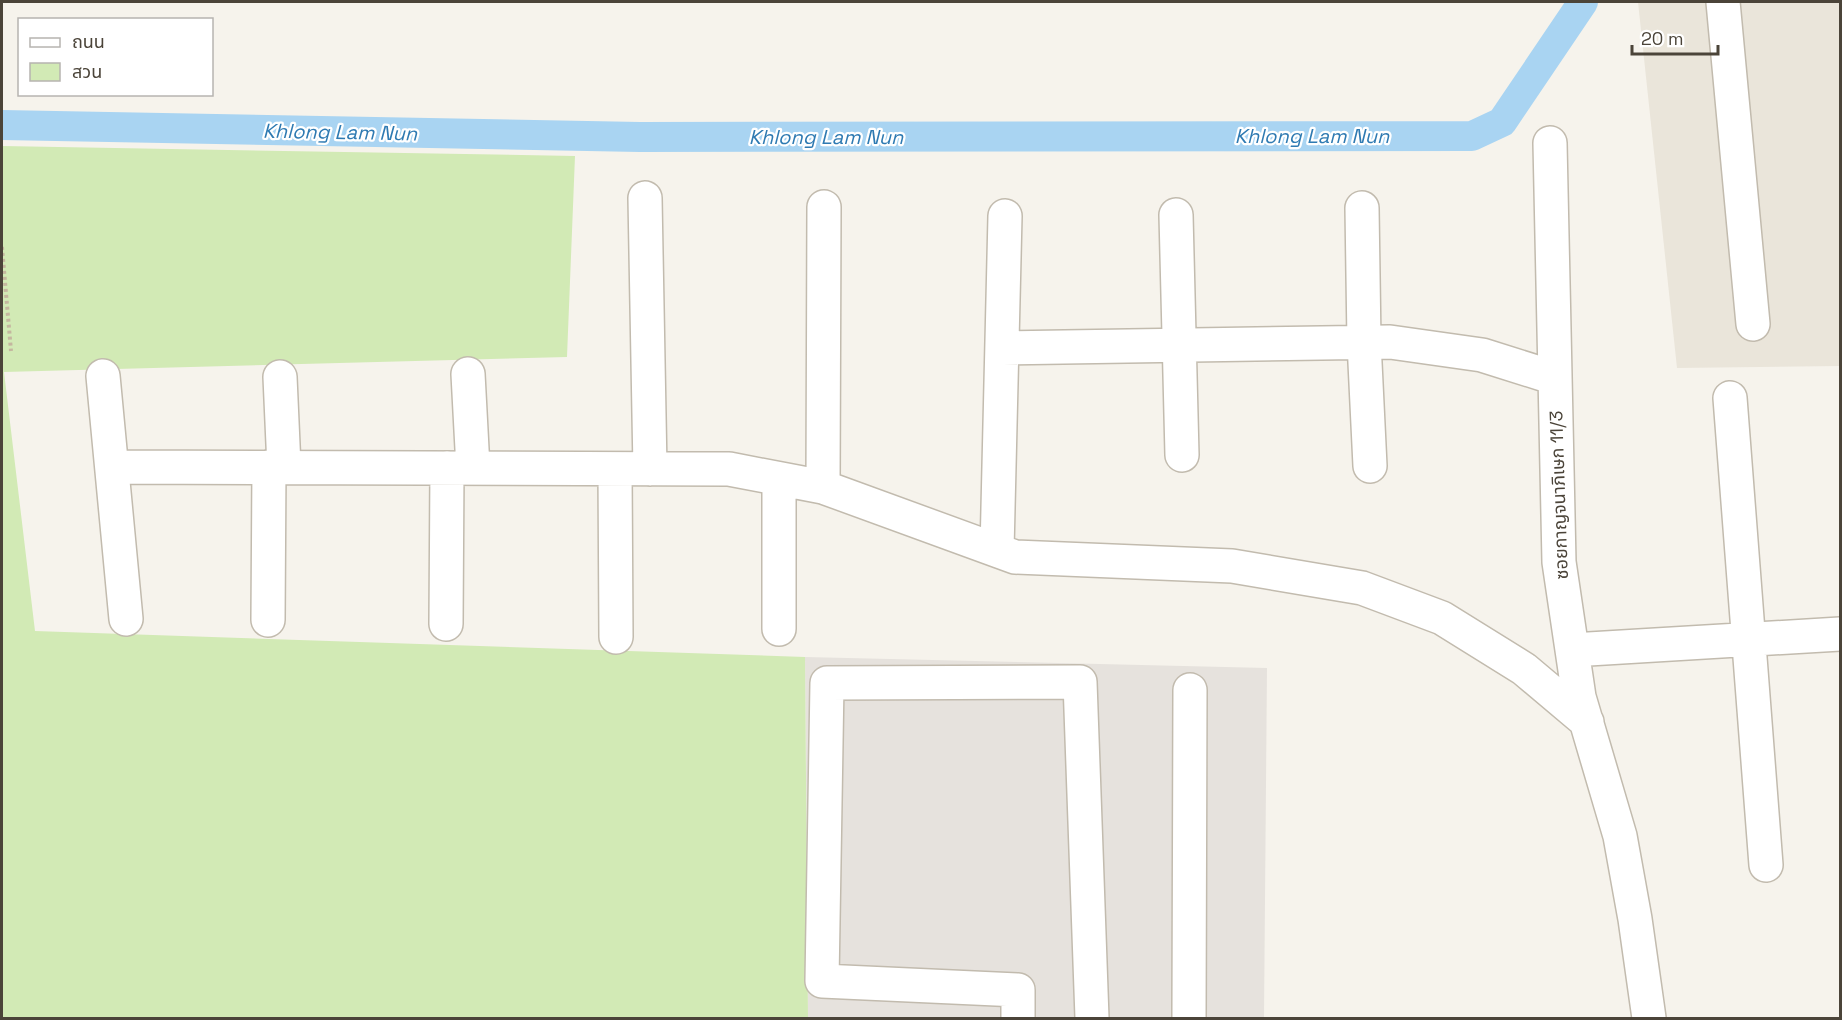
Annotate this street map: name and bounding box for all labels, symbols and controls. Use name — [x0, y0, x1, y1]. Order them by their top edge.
legend — [18, 18, 213, 96]
scale bar — [1632, 18, 1718, 56]
text: 20 m — [1641, 27, 1684, 50]
text: ถนน — [72, 30, 105, 53]
text: สวน — [72, 60, 102, 83]
water label: Khlong Lam Nun — [263, 118, 418, 146]
water label: Khlong Lam Nun — [1235, 123, 1390, 149]
water label: Khlong Lam Nun — [749, 124, 904, 150]
street label: ซอยกาญจนาภิเษก 11/3 — [1544, 410, 1573, 580]

